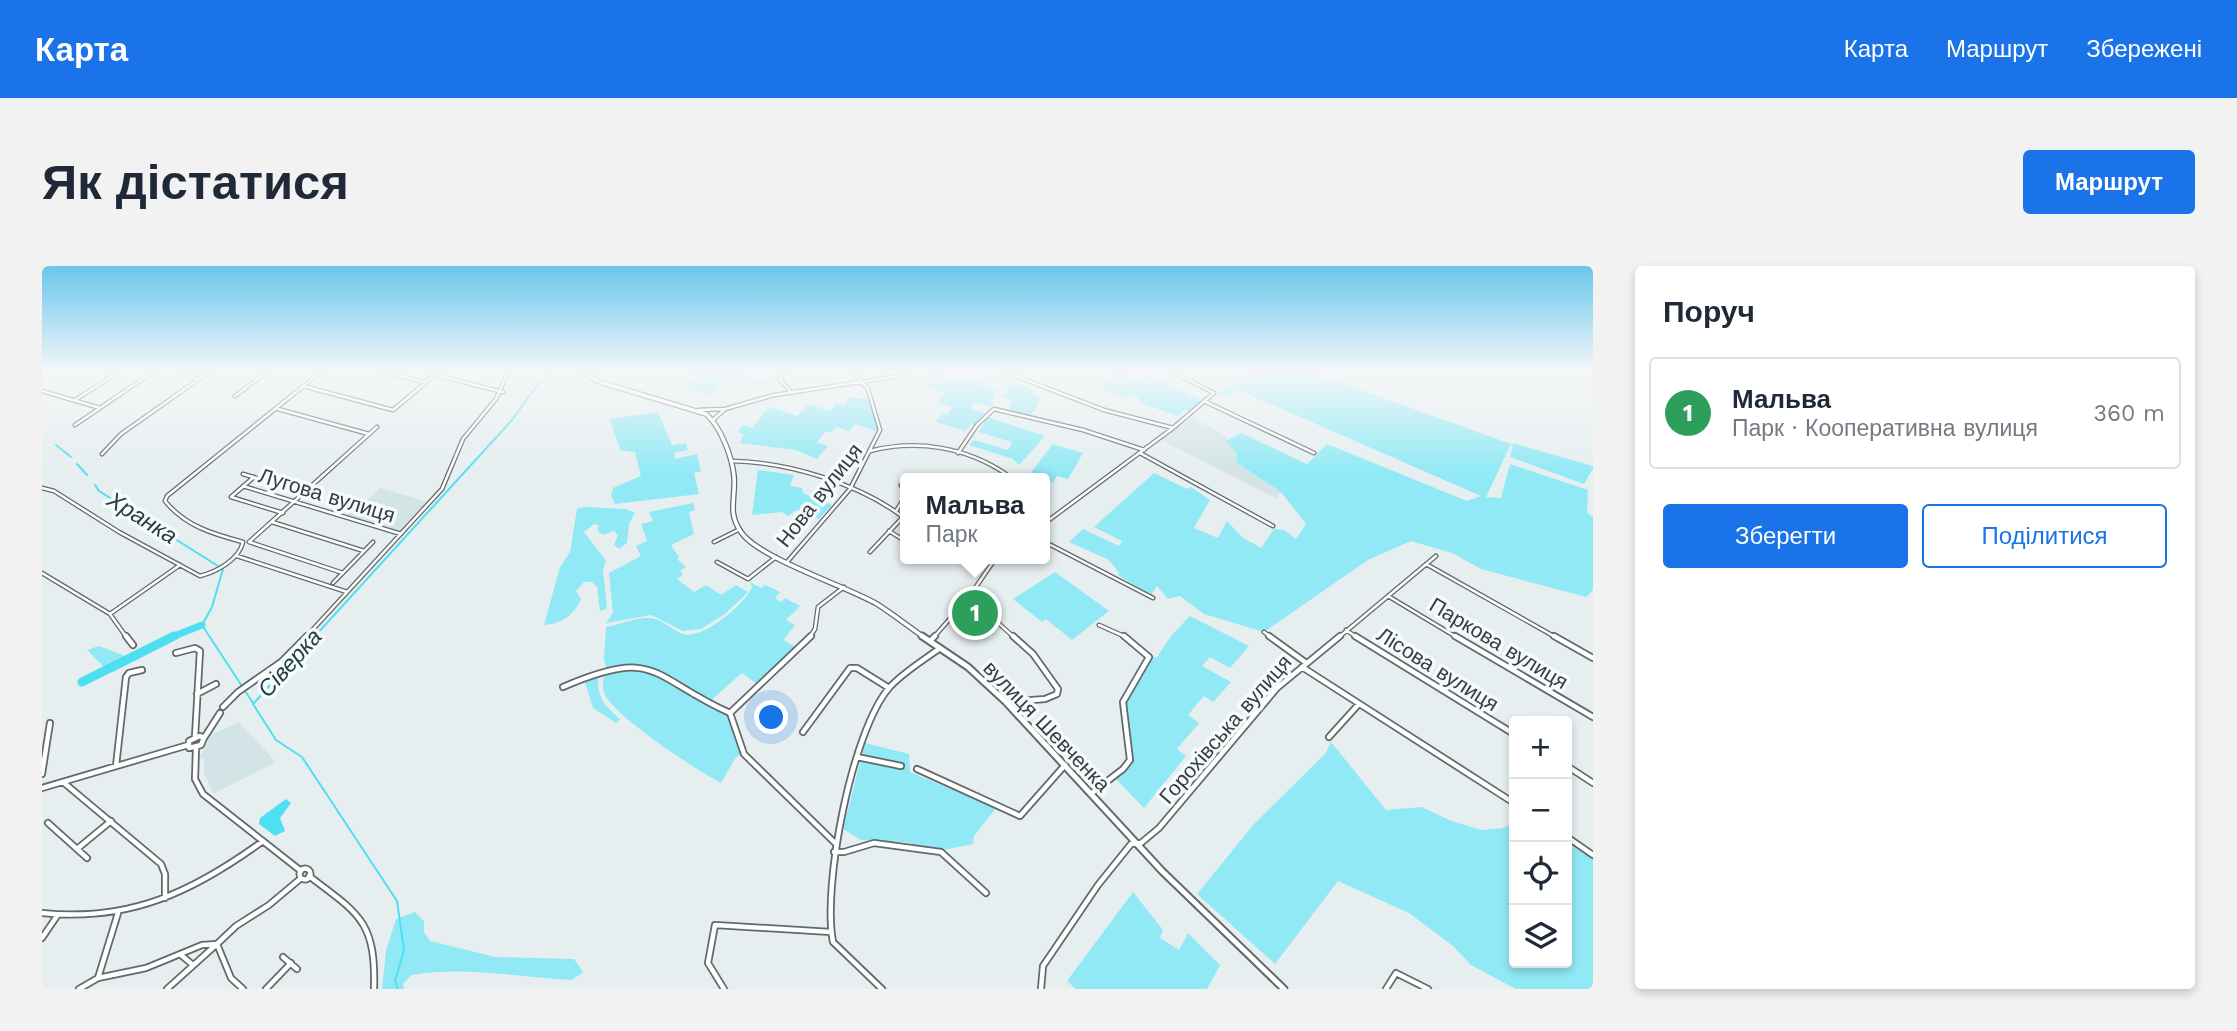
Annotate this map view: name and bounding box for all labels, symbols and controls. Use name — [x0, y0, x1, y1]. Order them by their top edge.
text: Карта — [35, 30, 128, 69]
text: Карта — [1844, 35, 1908, 63]
text: Маршрут — [1946, 35, 2048, 63]
text: Збережені — [2086, 35, 2202, 63]
button: Маршрут — [2023, 150, 2195, 214]
text: Як дістатися — [42, 153, 349, 211]
text: Поруч — [1663, 294, 1755, 329]
text: Мальва — [1732, 384, 1831, 414]
text: 1 — [1683, 400, 1693, 427]
text: 360 m — [2094, 400, 2165, 427]
text: Парк · Кооперативна вулиця — [1732, 415, 2038, 442]
street label: Нова вулиця — [771, 438, 867, 552]
street label: Лугова вулиця — [256, 462, 398, 528]
popup — [900, 473, 1050, 564]
water label: Хранка — [101, 486, 182, 550]
text: Мальва — [925, 490, 1025, 520]
button: Зберегти — [1663, 504, 1908, 568]
button: Поділитися — [1922, 504, 2167, 568]
text: Парк — [925, 521, 978, 548]
pin: 1 — [952, 587, 998, 639]
street label: Паркова вулиця — [1425, 592, 1573, 694]
street label: Лісова вулиця — [1373, 622, 1503, 716]
water label: Сіверка — [252, 623, 328, 703]
street label: Горохівська вулиця — [1154, 650, 1296, 808]
street label: вулиця Шевченка — [978, 655, 1116, 797]
your location — [754, 700, 788, 734]
map controls — [1509, 716, 1572, 968]
button: + — [1509, 716, 1572, 779]
button: − — [1509, 779, 1572, 842]
button: locate — [1509, 842, 1572, 905]
button: layers — [1509, 905, 1572, 968]

